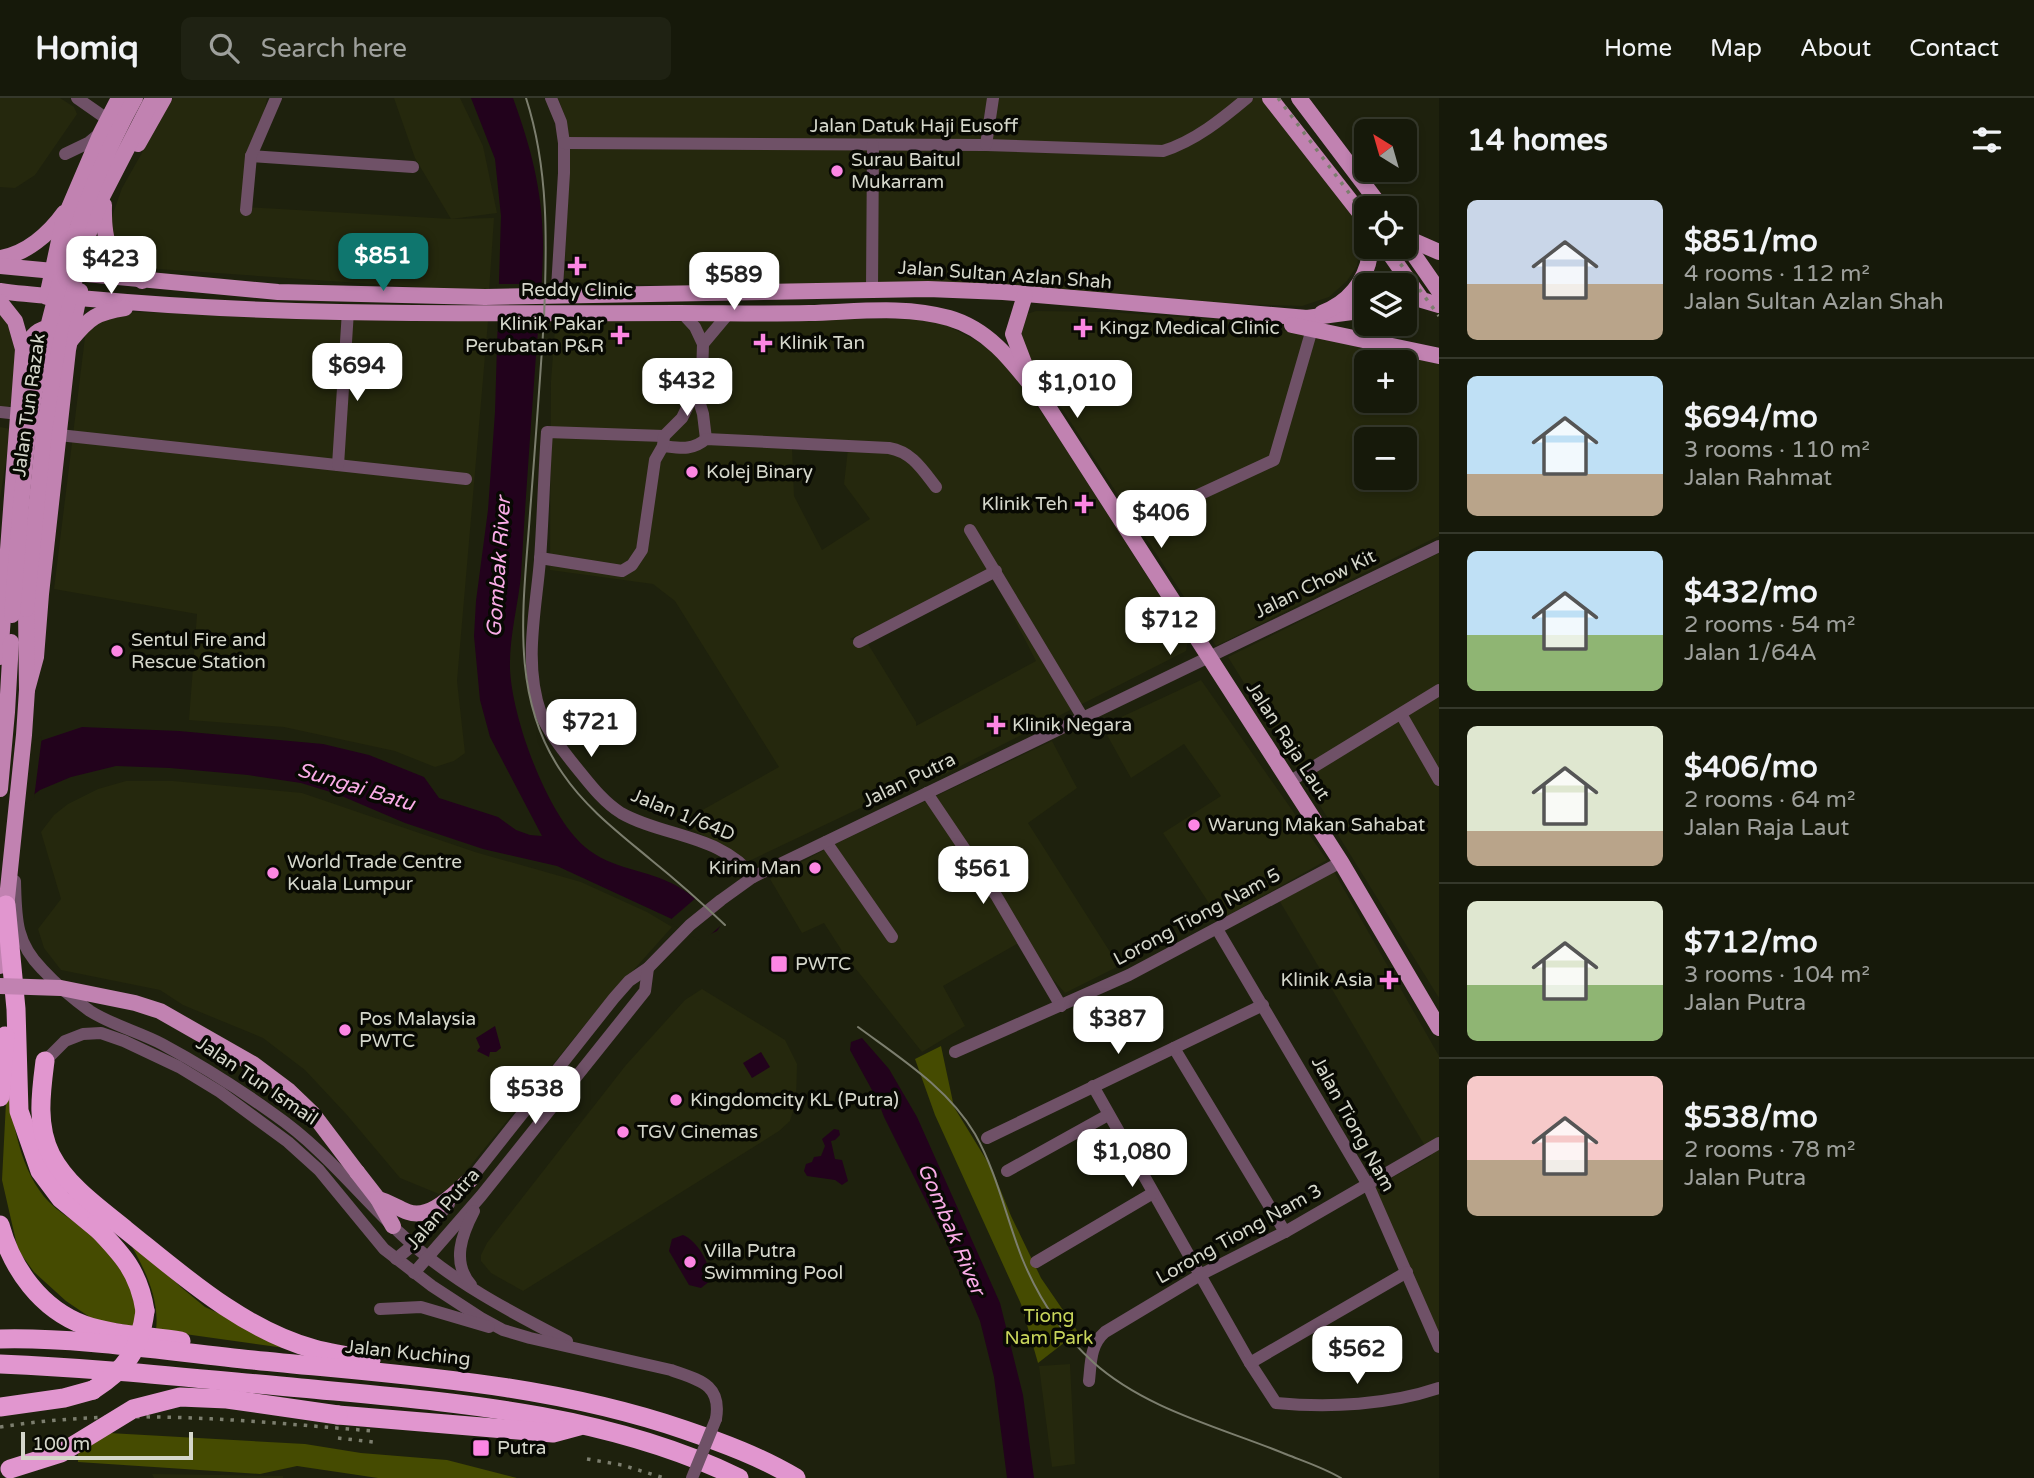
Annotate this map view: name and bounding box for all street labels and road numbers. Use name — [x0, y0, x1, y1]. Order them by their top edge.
street label: Jalan Datuk Haji Eusoff — [810, 115, 1018, 137]
street label: Jalan Sultan Azlan Shah — [897, 257, 1113, 293]
street label: Jalan Tun Razak — [8, 332, 50, 478]
street label: Jalan Chow Kit — [1251, 545, 1379, 623]
street label: Jalan Raja Laut — [1242, 678, 1334, 804]
street label: Jalan Putra — [859, 748, 959, 812]
street label: Jalan 1/64D — [628, 784, 738, 846]
street label: Lorong Tiong Nam 5 — [1110, 864, 1284, 970]
street label: Jalan Tun Ismail — [192, 1032, 322, 1130]
street label: Jalan Tiong Nam — [1307, 1053, 1399, 1195]
street label: Jalan Putra — [402, 1164, 484, 1254]
street label: Lorong Tiong Nam 3 — [1152, 1179, 1326, 1289]
street label: Jalan Kuching — [344, 1335, 472, 1371]

